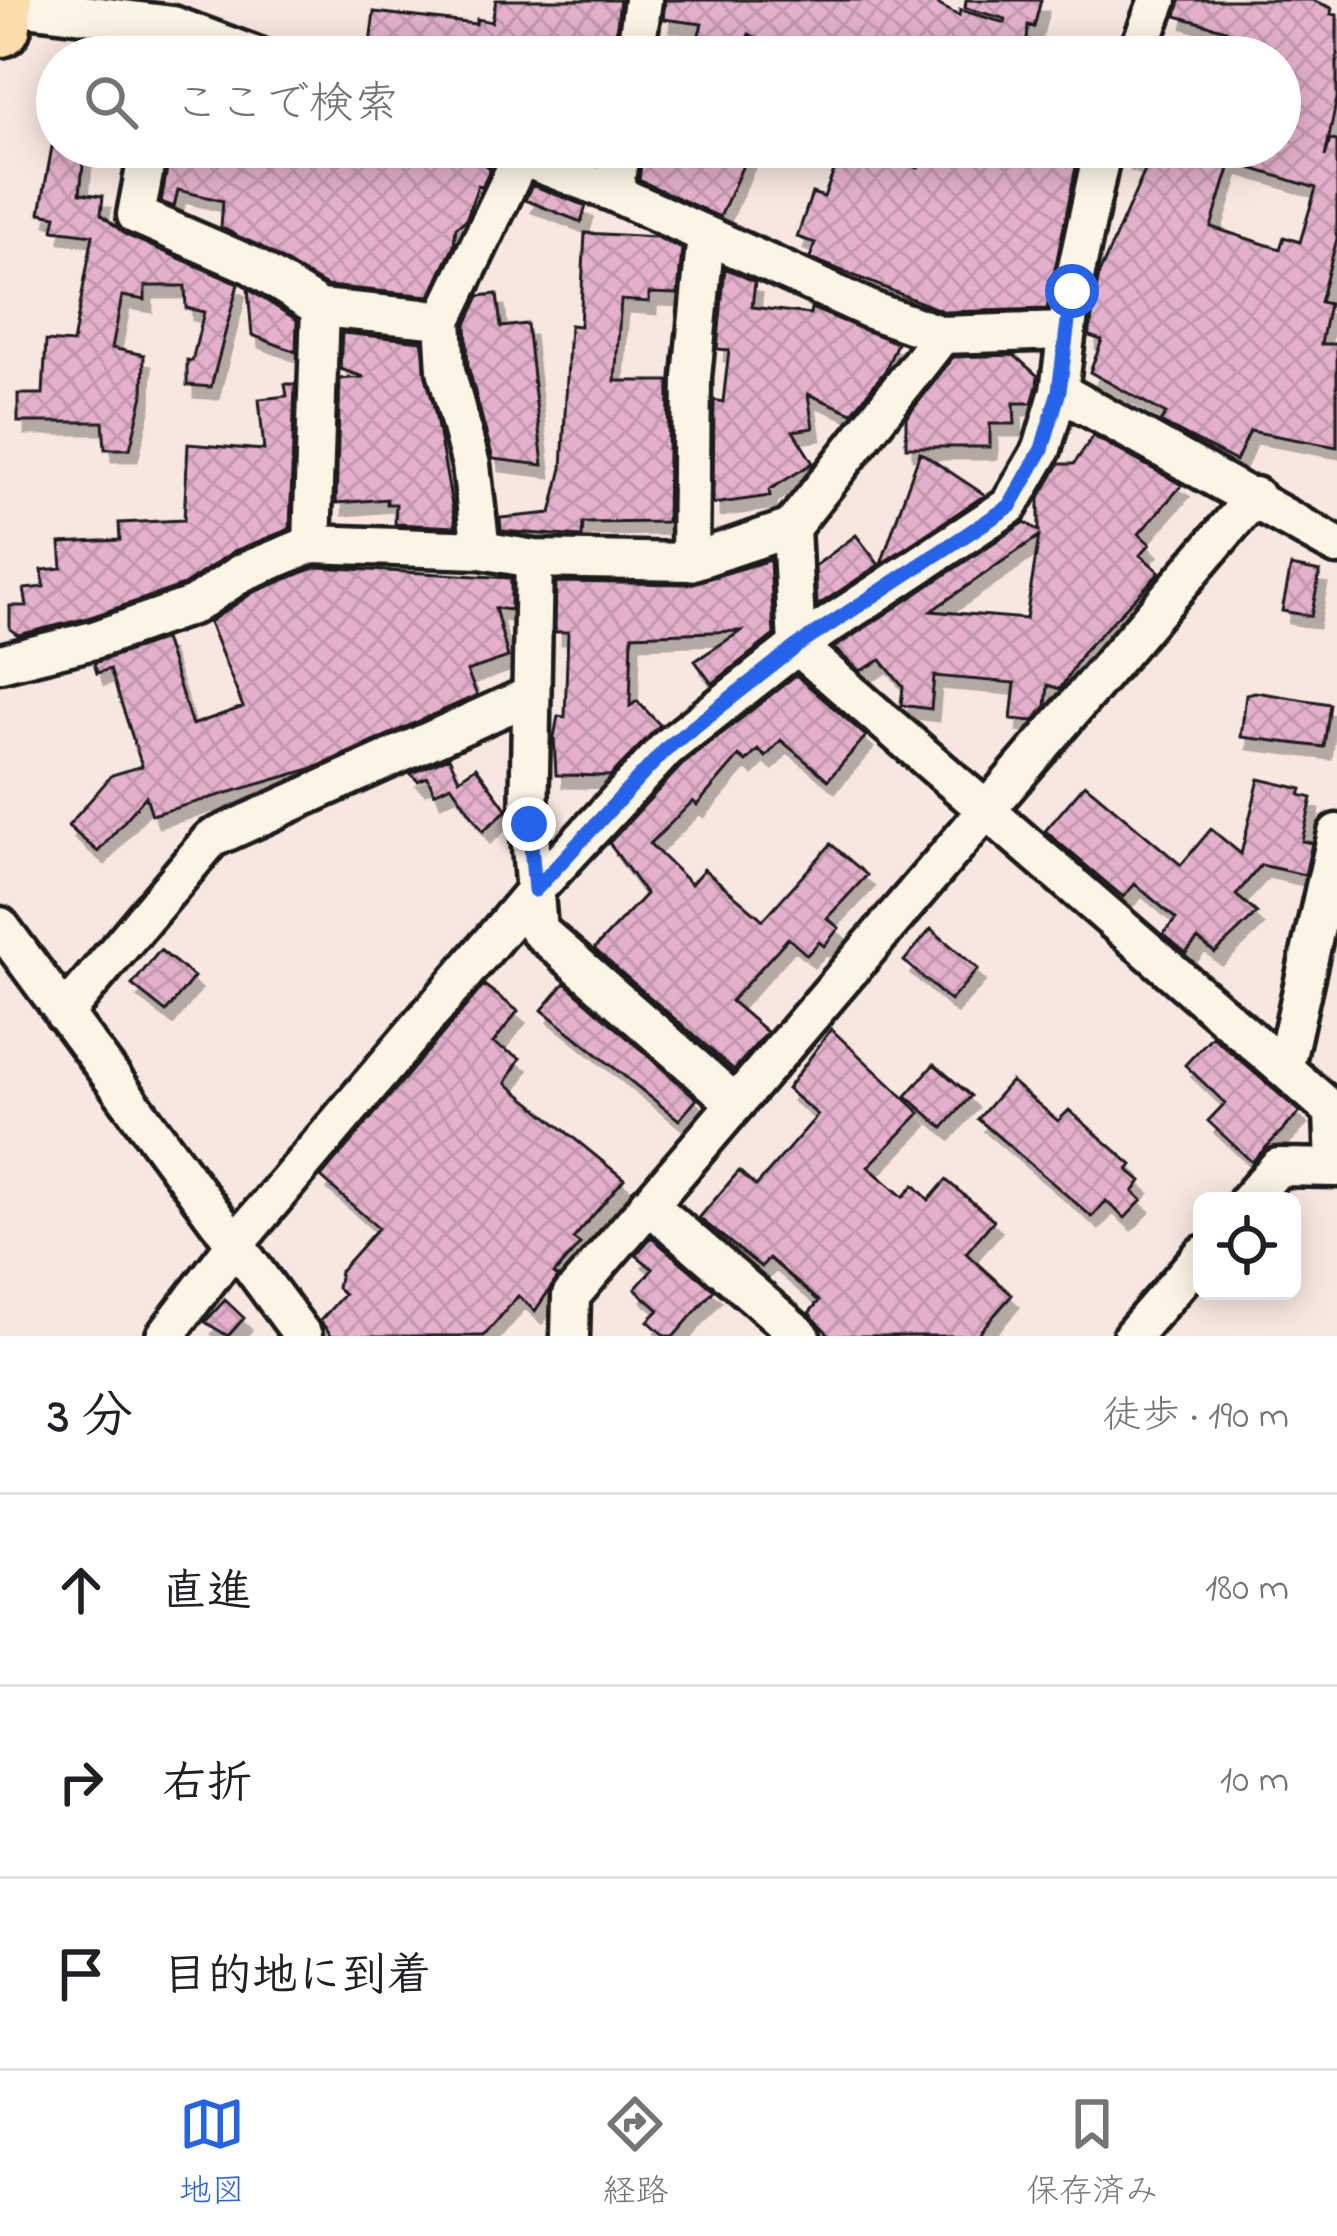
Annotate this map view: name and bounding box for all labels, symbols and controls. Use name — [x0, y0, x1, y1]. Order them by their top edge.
search box — [36, 36, 1301, 168]
icon: search — [78, 69, 144, 135]
text: ここで検索 — [174, 73, 399, 139]
route start — [1045, 264, 1099, 318]
route end — [502, 797, 556, 851]
map controls — [1193, 1192, 1301, 1300]
button: locate — [1193, 1192, 1301, 1300]
text: 3 分 — [48, 1381, 133, 1456]
text: 徒歩 · 190 m — [1102, 1389, 1289, 1446]
icon: ahead — [48, 1557, 114, 1623]
text: 直進 — [162, 1561, 252, 1627]
text: 180 m — [1205, 1561, 1289, 1618]
icon: right — [48, 1749, 114, 1815]
text: 右折 — [162, 1753, 252, 1819]
text: 10 m — [1220, 1753, 1289, 1810]
icon: arrive — [48, 1941, 114, 2007]
text: 目的地に到着 — [162, 1945, 432, 2011]
tab: 地図 — [179, 2091, 245, 2217]
tab: 経路 — [602, 2091, 668, 2217]
tab: 保存済み — [1026, 2091, 1158, 2217]

